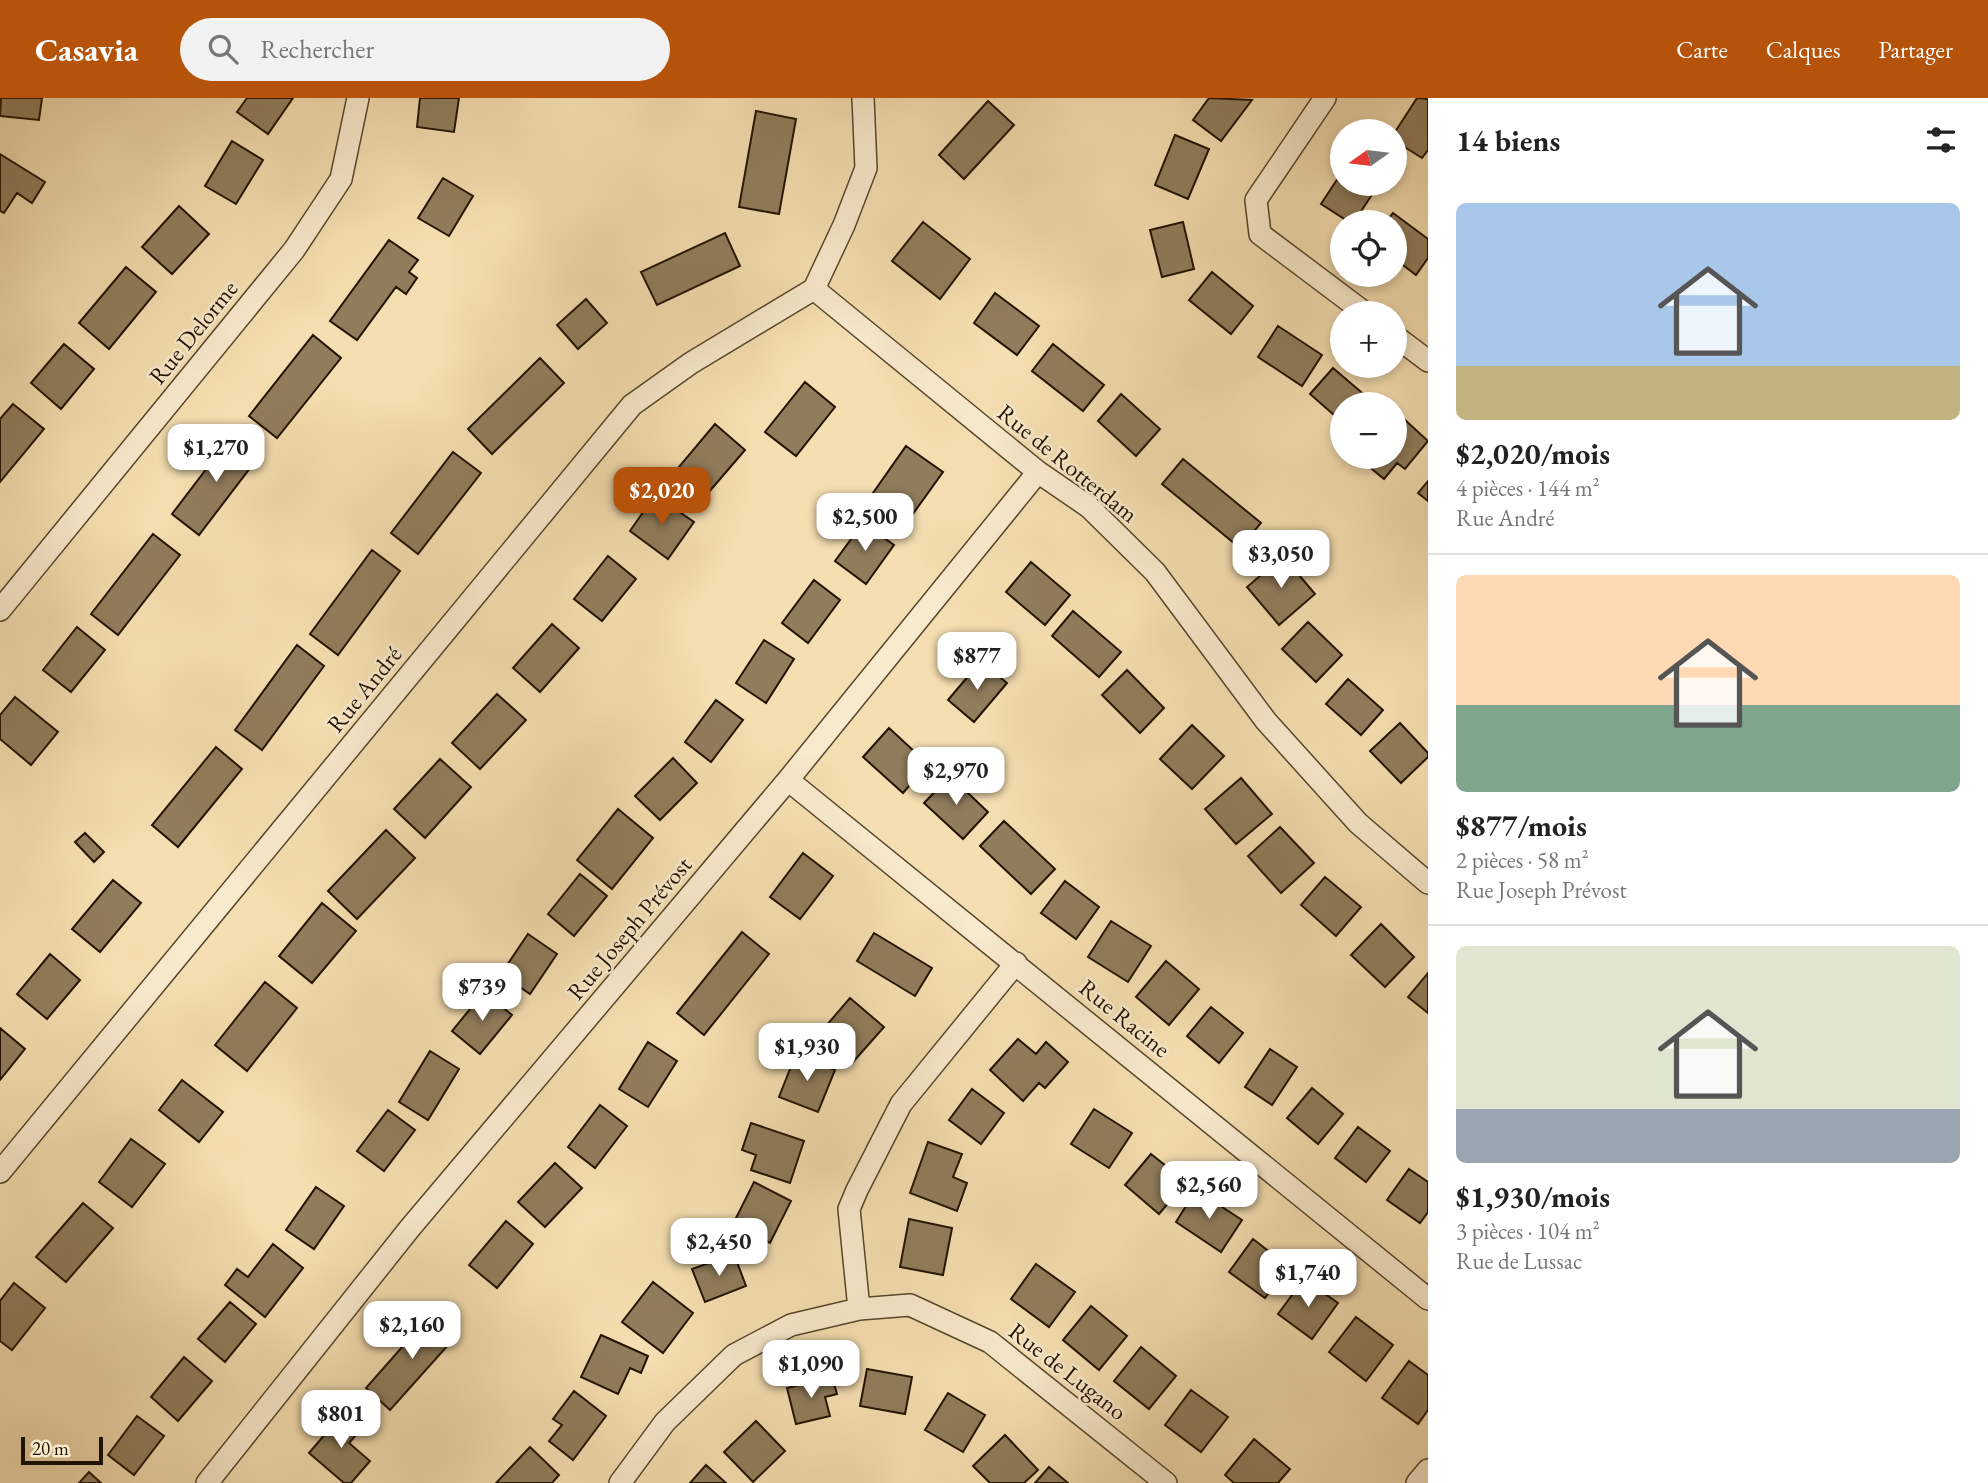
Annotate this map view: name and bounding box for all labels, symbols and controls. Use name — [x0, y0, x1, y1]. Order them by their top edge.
search box — [180, 18, 670, 81]
text: Casavia — [35, 28, 138, 71]
icon: search — [204, 30, 242, 68]
text: Rechercher — [260, 32, 374, 66]
text: Carte — [1676, 34, 1728, 65]
text: Calques — [1766, 34, 1840, 65]
text: Partager — [1878, 34, 1953, 65]
north arrow — [1330, 119, 1407, 196]
map controls — [1330, 119, 1407, 469]
text: 14 biens — [1456, 121, 1560, 160]
icon: filters — [1922, 121, 1960, 159]
button: locate — [1330, 210, 1407, 287]
icon: home — [1645, 248, 1771, 374]
street label: Rue Delorme — [142, 274, 244, 390]
button: + — [1330, 301, 1407, 378]
button: − — [1330, 392, 1407, 469]
street label: Rue de Rotterdam — [991, 397, 1145, 529]
pin: $1,270 — [159, 424, 273, 484]
text: $1,270 — [184, 432, 248, 462]
text: $2,020/mois — [1456, 434, 1610, 473]
pin: $2,020 — [605, 468, 719, 527]
text: 4 pièces · 144 m² — [1456, 473, 1600, 503]
text: $2,020 — [630, 475, 694, 505]
pin: $2,500 — [808, 494, 922, 553]
text: $2,500 — [833, 501, 897, 531]
text: Rue André — [1456, 503, 1554, 533]
pin: $3,050 — [1224, 531, 1338, 590]
text: $3,050 — [1249, 538, 1313, 568]
icon: home — [1645, 620, 1771, 746]
pin: $877 — [936, 632, 1018, 692]
street label: Rue André — [320, 639, 408, 739]
text: $877 — [953, 640, 1001, 670]
pin: $2,970 — [899, 748, 1013, 807]
text: $2,970 — [924, 755, 988, 785]
text: $877/mois — [1456, 806, 1587, 845]
text: 2 pièces · 58 m² — [1456, 845, 1589, 875]
street label: Rue Joseph Prévost — [560, 849, 698, 1006]
text: Rue Joseph Prévost — [1456, 875, 1627, 905]
pin: $739 — [441, 964, 523, 1023]
text: $739 — [458, 971, 506, 1001]
street label: Rue Racine — [1073, 972, 1177, 1064]
icon: home — [1645, 991, 1771, 1117]
pin: $1,930 — [750, 1024, 864, 1083]
text: $1,930 — [775, 1031, 839, 1061]
pin: $2,560 — [1152, 1162, 1266, 1221]
text: $2,560 — [1177, 1169, 1241, 1199]
text: $1,930/mois — [1456, 1177, 1610, 1216]
text: 3 pièces · 104 m² — [1456, 1216, 1600, 1246]
pin: $2,450 — [662, 1218, 776, 1278]
text: $2,450 — [687, 1226, 751, 1256]
text: Rue de Lussac — [1456, 1246, 1582, 1276]
pin: $1,740 — [1251, 1250, 1365, 1309]
text: $1,740 — [1276, 1257, 1340, 1287]
pin: $2,160 — [355, 1302, 469, 1361]
text: $2,160 — [380, 1309, 444, 1339]
street label: Rue de Lugano — [1003, 1315, 1133, 1427]
pin: $1,090 — [754, 1340, 868, 1400]
text: $1,090 — [779, 1348, 843, 1378]
pin: $801 — [300, 1390, 382, 1450]
text: $801 — [317, 1398, 365, 1428]
scale bar — [21, 1434, 103, 1466]
text: 20 m — [32, 1436, 69, 1461]

